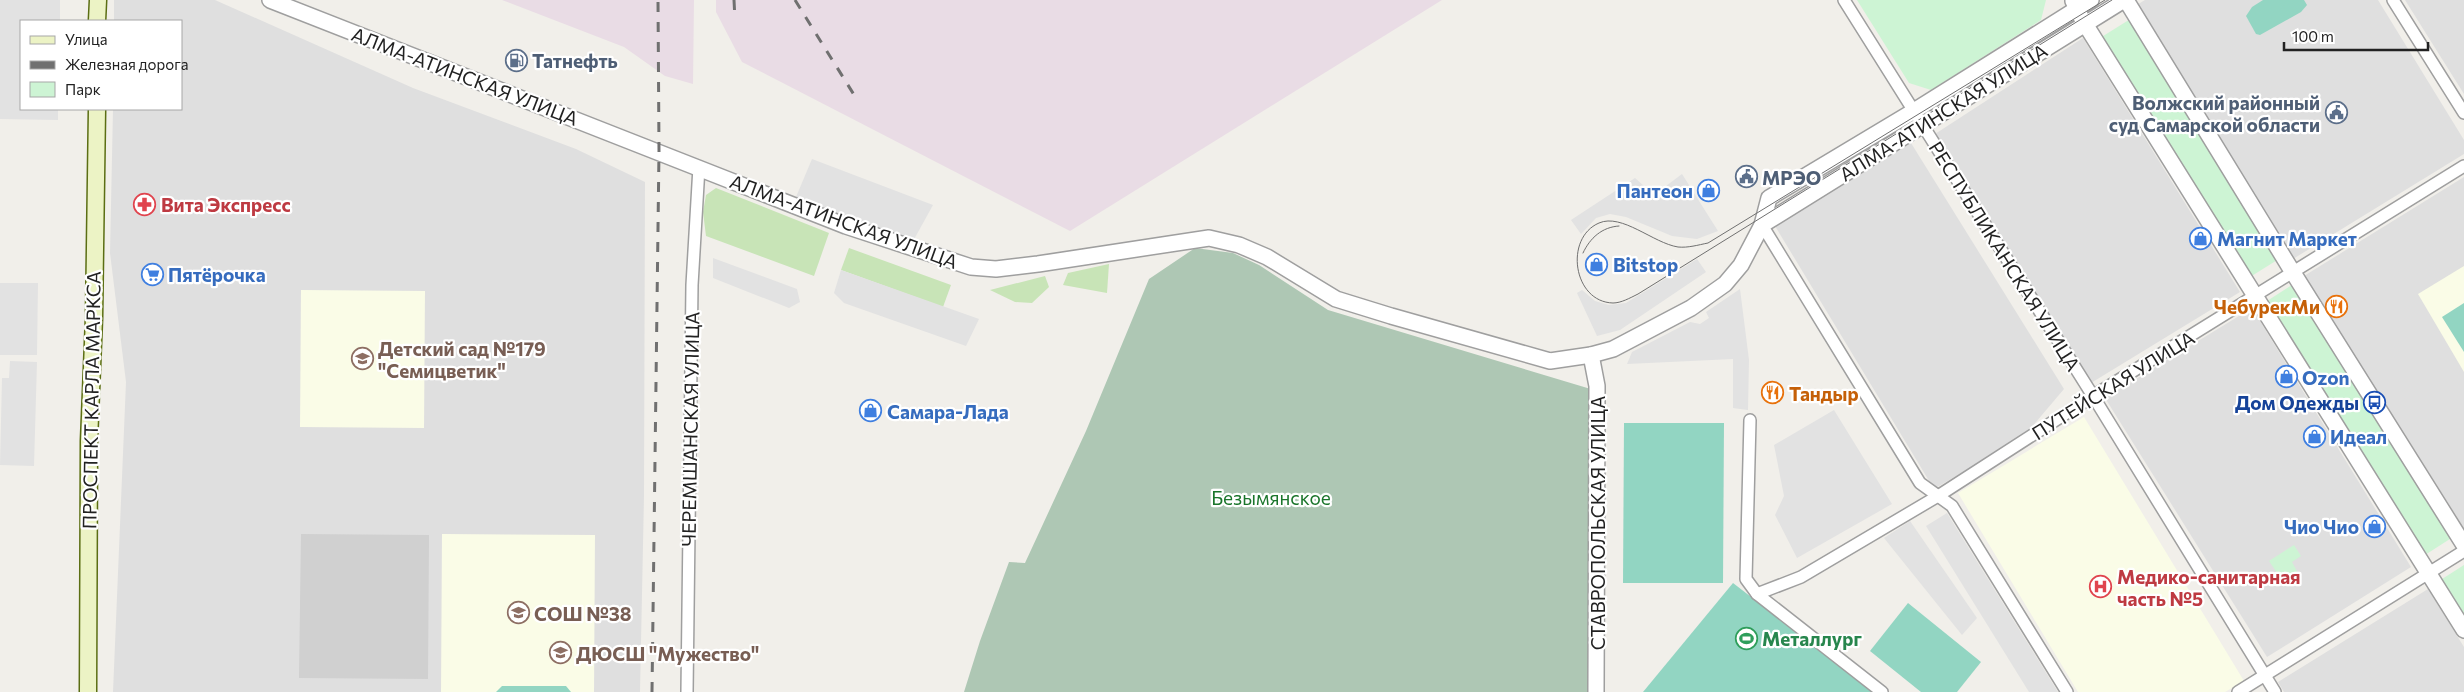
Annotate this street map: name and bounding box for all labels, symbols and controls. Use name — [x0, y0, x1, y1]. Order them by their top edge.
legend — [20, 20, 182, 110]
scale bar — [2284, 20, 2428, 52]
street label: АЛМА-АТИНСКАЯ УЛИЦА — [349, 22, 581, 130]
text: 100 m — [2292, 27, 2334, 45]
text: Улица — [65, 30, 107, 48]
street label: АЛМА-АТИНСКАЯ УЛИЦА — [1835, 38, 2051, 186]
fuel station icon: Татнефть — [504, 48, 528, 72]
place label: Татнефть — [532, 49, 618, 72]
text: Железная дорога — [65, 55, 189, 73]
text: Парк — [65, 80, 101, 98]
place label: Волжский районный суд Самарской области — [2109, 91, 2320, 136]
public building icon: Волжский районный суд Самарской области — [2324, 101, 2348, 125]
street label: РЕСПУБЛИКАНСКАЯ УЛИЦА — [1925, 137, 2085, 375]
public building icon: МРЭО — [1734, 165, 1758, 189]
place label: МРЭО — [1762, 166, 1821, 189]
street label: АЛМА-АТИНСКАЯ УЛИЦА — [727, 169, 961, 273]
shop icon: Пантеон — [1697, 178, 1721, 202]
place label: Пантеон — [1616, 179, 1693, 202]
pharmacy icon: Вита Экспресс — [133, 192, 157, 216]
place label: Вита Экспресс — [161, 193, 291, 216]
shop icon: Магнит Маркет — [2189, 226, 2213, 250]
place label: Магнит Маркет — [2217, 227, 2357, 250]
shop icon: Bitstop — [1585, 252, 1609, 276]
place label: Bitstop — [1613, 253, 1678, 276]
supermarket icon: Пятёрочка — [140, 262, 164, 286]
place label: Пятёрочка — [168, 263, 266, 286]
street label: ПРОСПЕКТ КАРЛА МАРКСА — [77, 271, 105, 529]
restaurant icon: ЧебурекМи — [2324, 294, 2348, 318]
place label: ЧебурекМи — [2214, 295, 2320, 318]
street label: ЧЕРЕМШАНСКАЯ УЛИЦА — [676, 311, 704, 547]
street label: ПУТЕЙСКАЯ УЛИЦА — [2027, 326, 2199, 444]
place label: Детский сад №179 "Семицветик" — [378, 337, 546, 382]
school or university icon: Детский сад №179 "Семицветик" — [350, 347, 374, 371]
shop icon: Ozon — [2274, 365, 2298, 389]
place label: Ozon — [2302, 366, 2350, 389]
restaurant icon: Тандыр — [1761, 381, 1785, 405]
place label: Тандыр — [1789, 382, 1859, 405]
bus stop icon: Дом Одежды — [2363, 390, 2387, 414]
place label: Дом Одежды — [2235, 391, 2359, 414]
street label: СТАВРОПОЛЬСКАЯ УЛИЦА — [1586, 396, 1609, 650]
shop icon: Самара-Лада — [859, 399, 883, 423]
place label: Самара-Лада — [887, 400, 1009, 423]
shop icon: Идеал — [2302, 424, 2326, 448]
place label: Идеал — [2330, 425, 2387, 448]
park label: Безымянское — [1211, 486, 1331, 509]
shop icon: Чио Чио — [2363, 514, 2387, 538]
place label: Чио Чио — [2284, 515, 2359, 538]
place label: Медико-санитарная часть №5 — [2117, 565, 2301, 610]
hospital icon: Медико-санитарная часть №5 — [2089, 575, 2113, 599]
school or university icon: СОШ №38 — [506, 601, 530, 625]
place label: СОШ №38 — [534, 602, 632, 625]
sports icon: Металлург — [1734, 626, 1758, 650]
place label: Металлург — [1762, 627, 1862, 650]
school or university icon: ДЮСШ "Мужество" — [548, 641, 572, 665]
place label: ДЮСШ "Мужество" — [576, 642, 759, 665]

